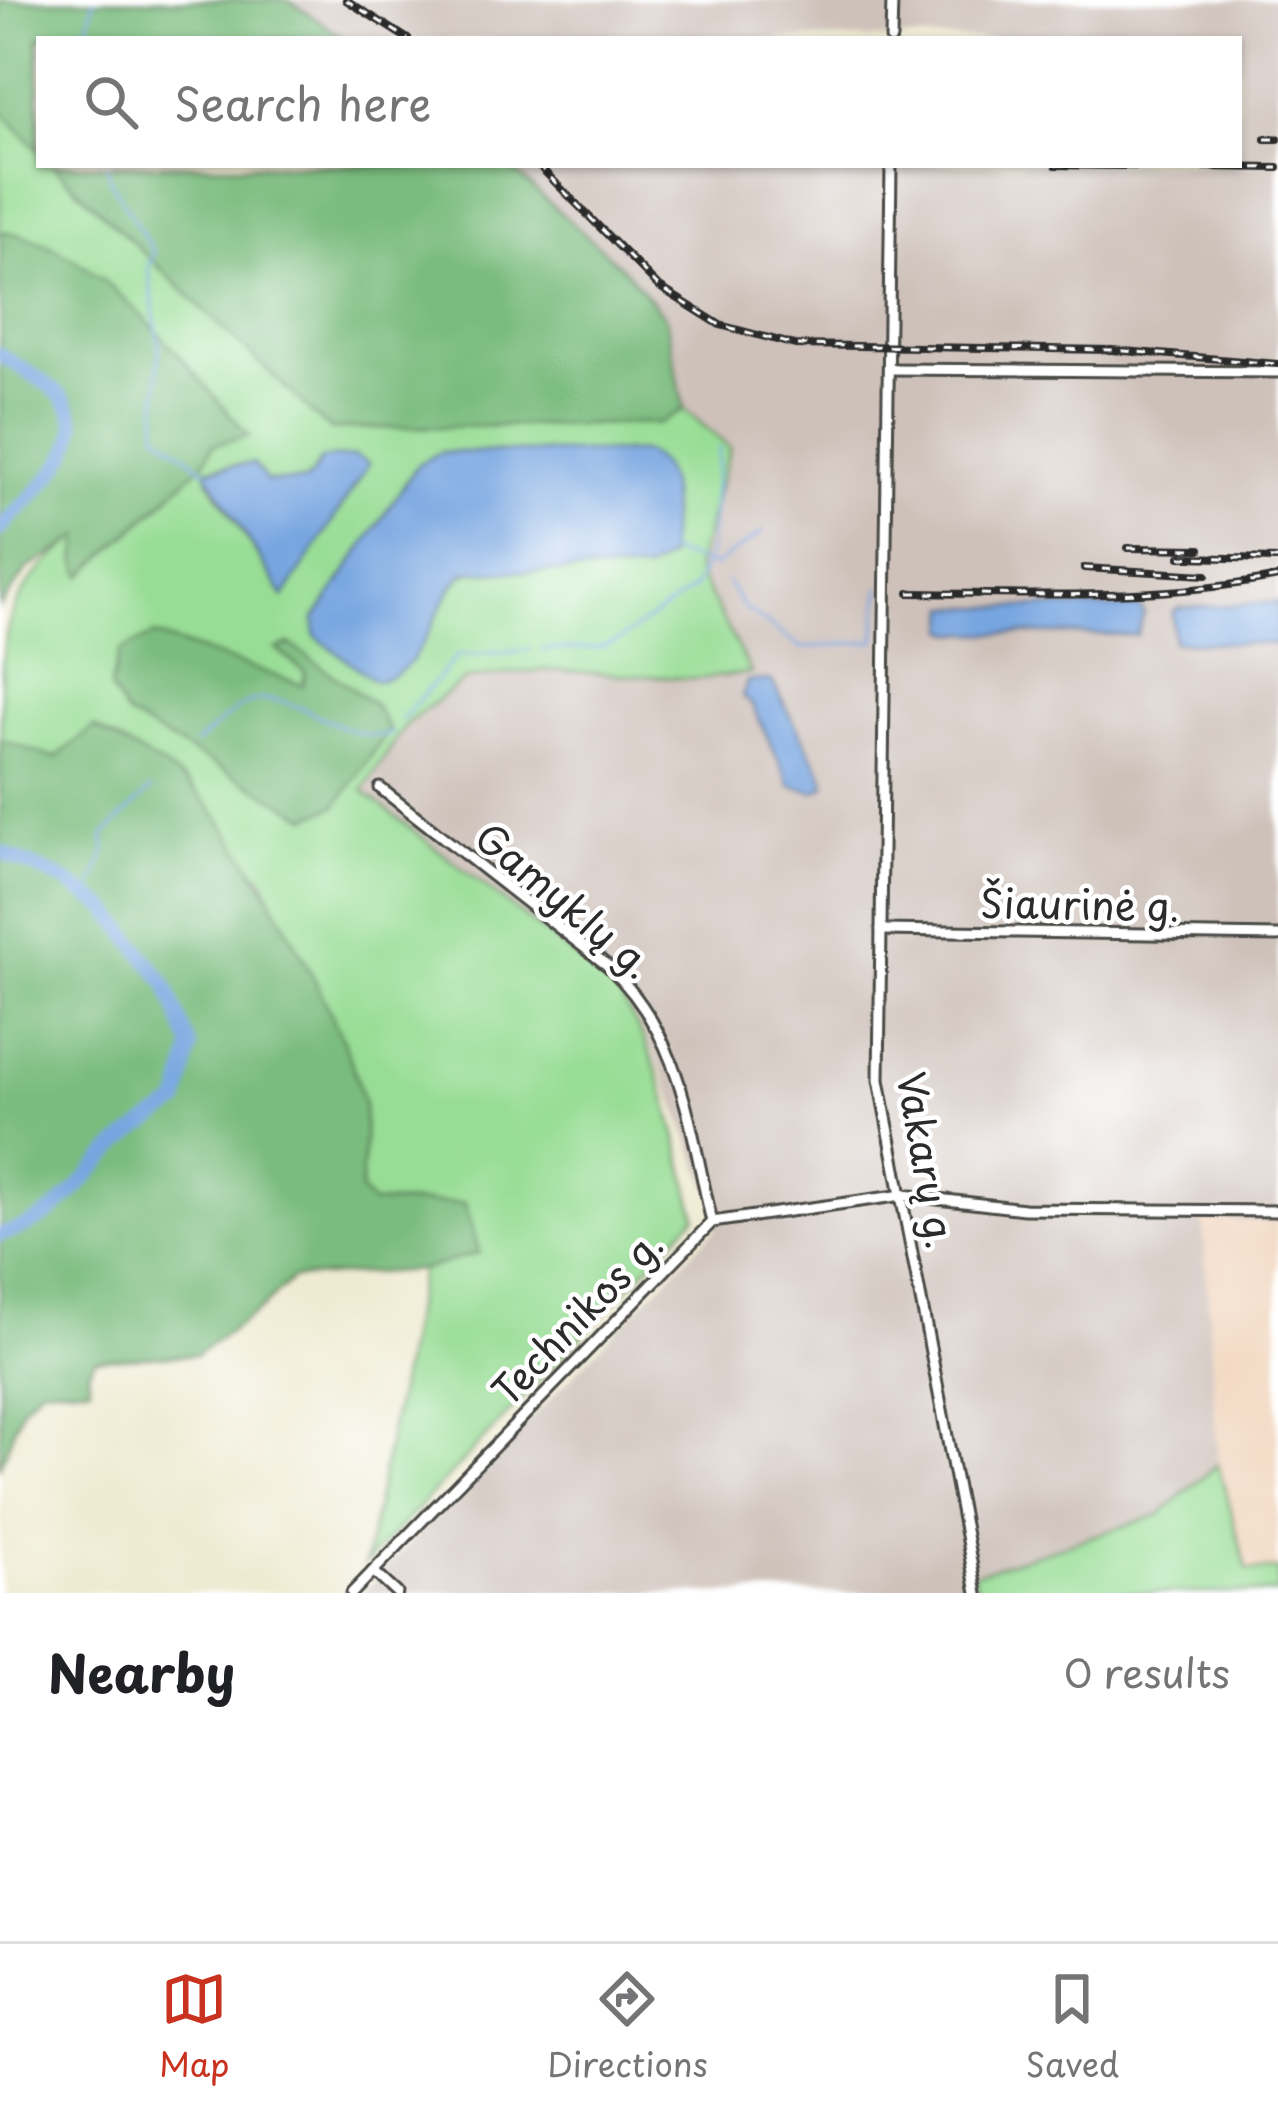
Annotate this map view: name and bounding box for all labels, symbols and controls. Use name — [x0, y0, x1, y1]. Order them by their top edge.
search box — [36, 36, 1242, 168]
text: Search here — [174, 68, 431, 136]
icon: search — [78, 69, 144, 135]
street label: Gamyklų g. — [463, 807, 667, 991]
street label: Šiaurinė g. — [980, 872, 1180, 934]
street label: Vakarų g. — [883, 1067, 973, 1253]
street label: Technikos g. — [477, 1215, 675, 1417]
text: Nearby — [48, 1633, 235, 1710]
text: 0 results — [1064, 1642, 1230, 1701]
tab: Map — [159, 1966, 229, 2088]
tab: Directions — [547, 1966, 708, 2088]
tab: Saved — [1025, 1966, 1119, 2088]

